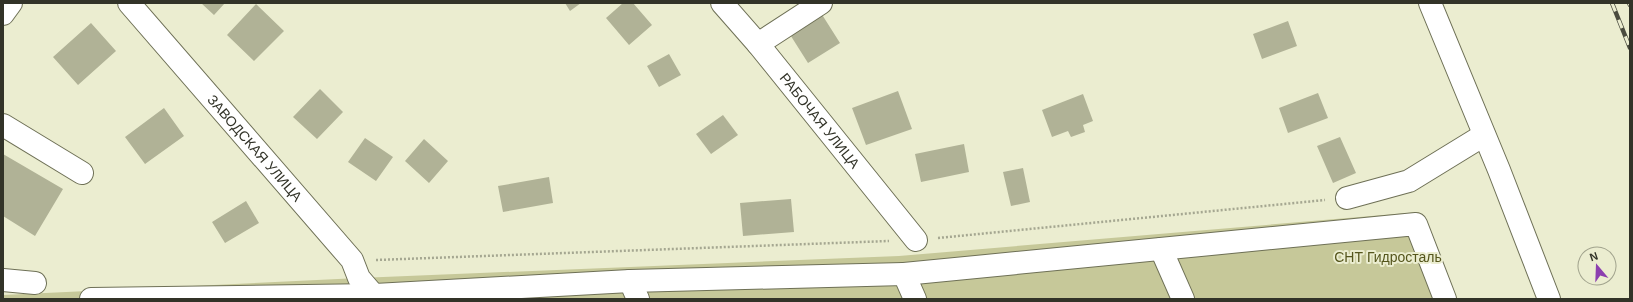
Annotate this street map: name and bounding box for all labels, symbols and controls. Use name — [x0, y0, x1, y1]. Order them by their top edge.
street label: РАБОЧАЯ УЛИЦА — [777, 70, 863, 172]
street label: ЗАВОДСКАЯ УЛИЦА — [204, 91, 306, 205]
north arrow — [1577, 246, 1617, 286]
park label: СНТ Гидросталь — [1334, 249, 1442, 265]
text: N — [1588, 250, 1600, 264]

